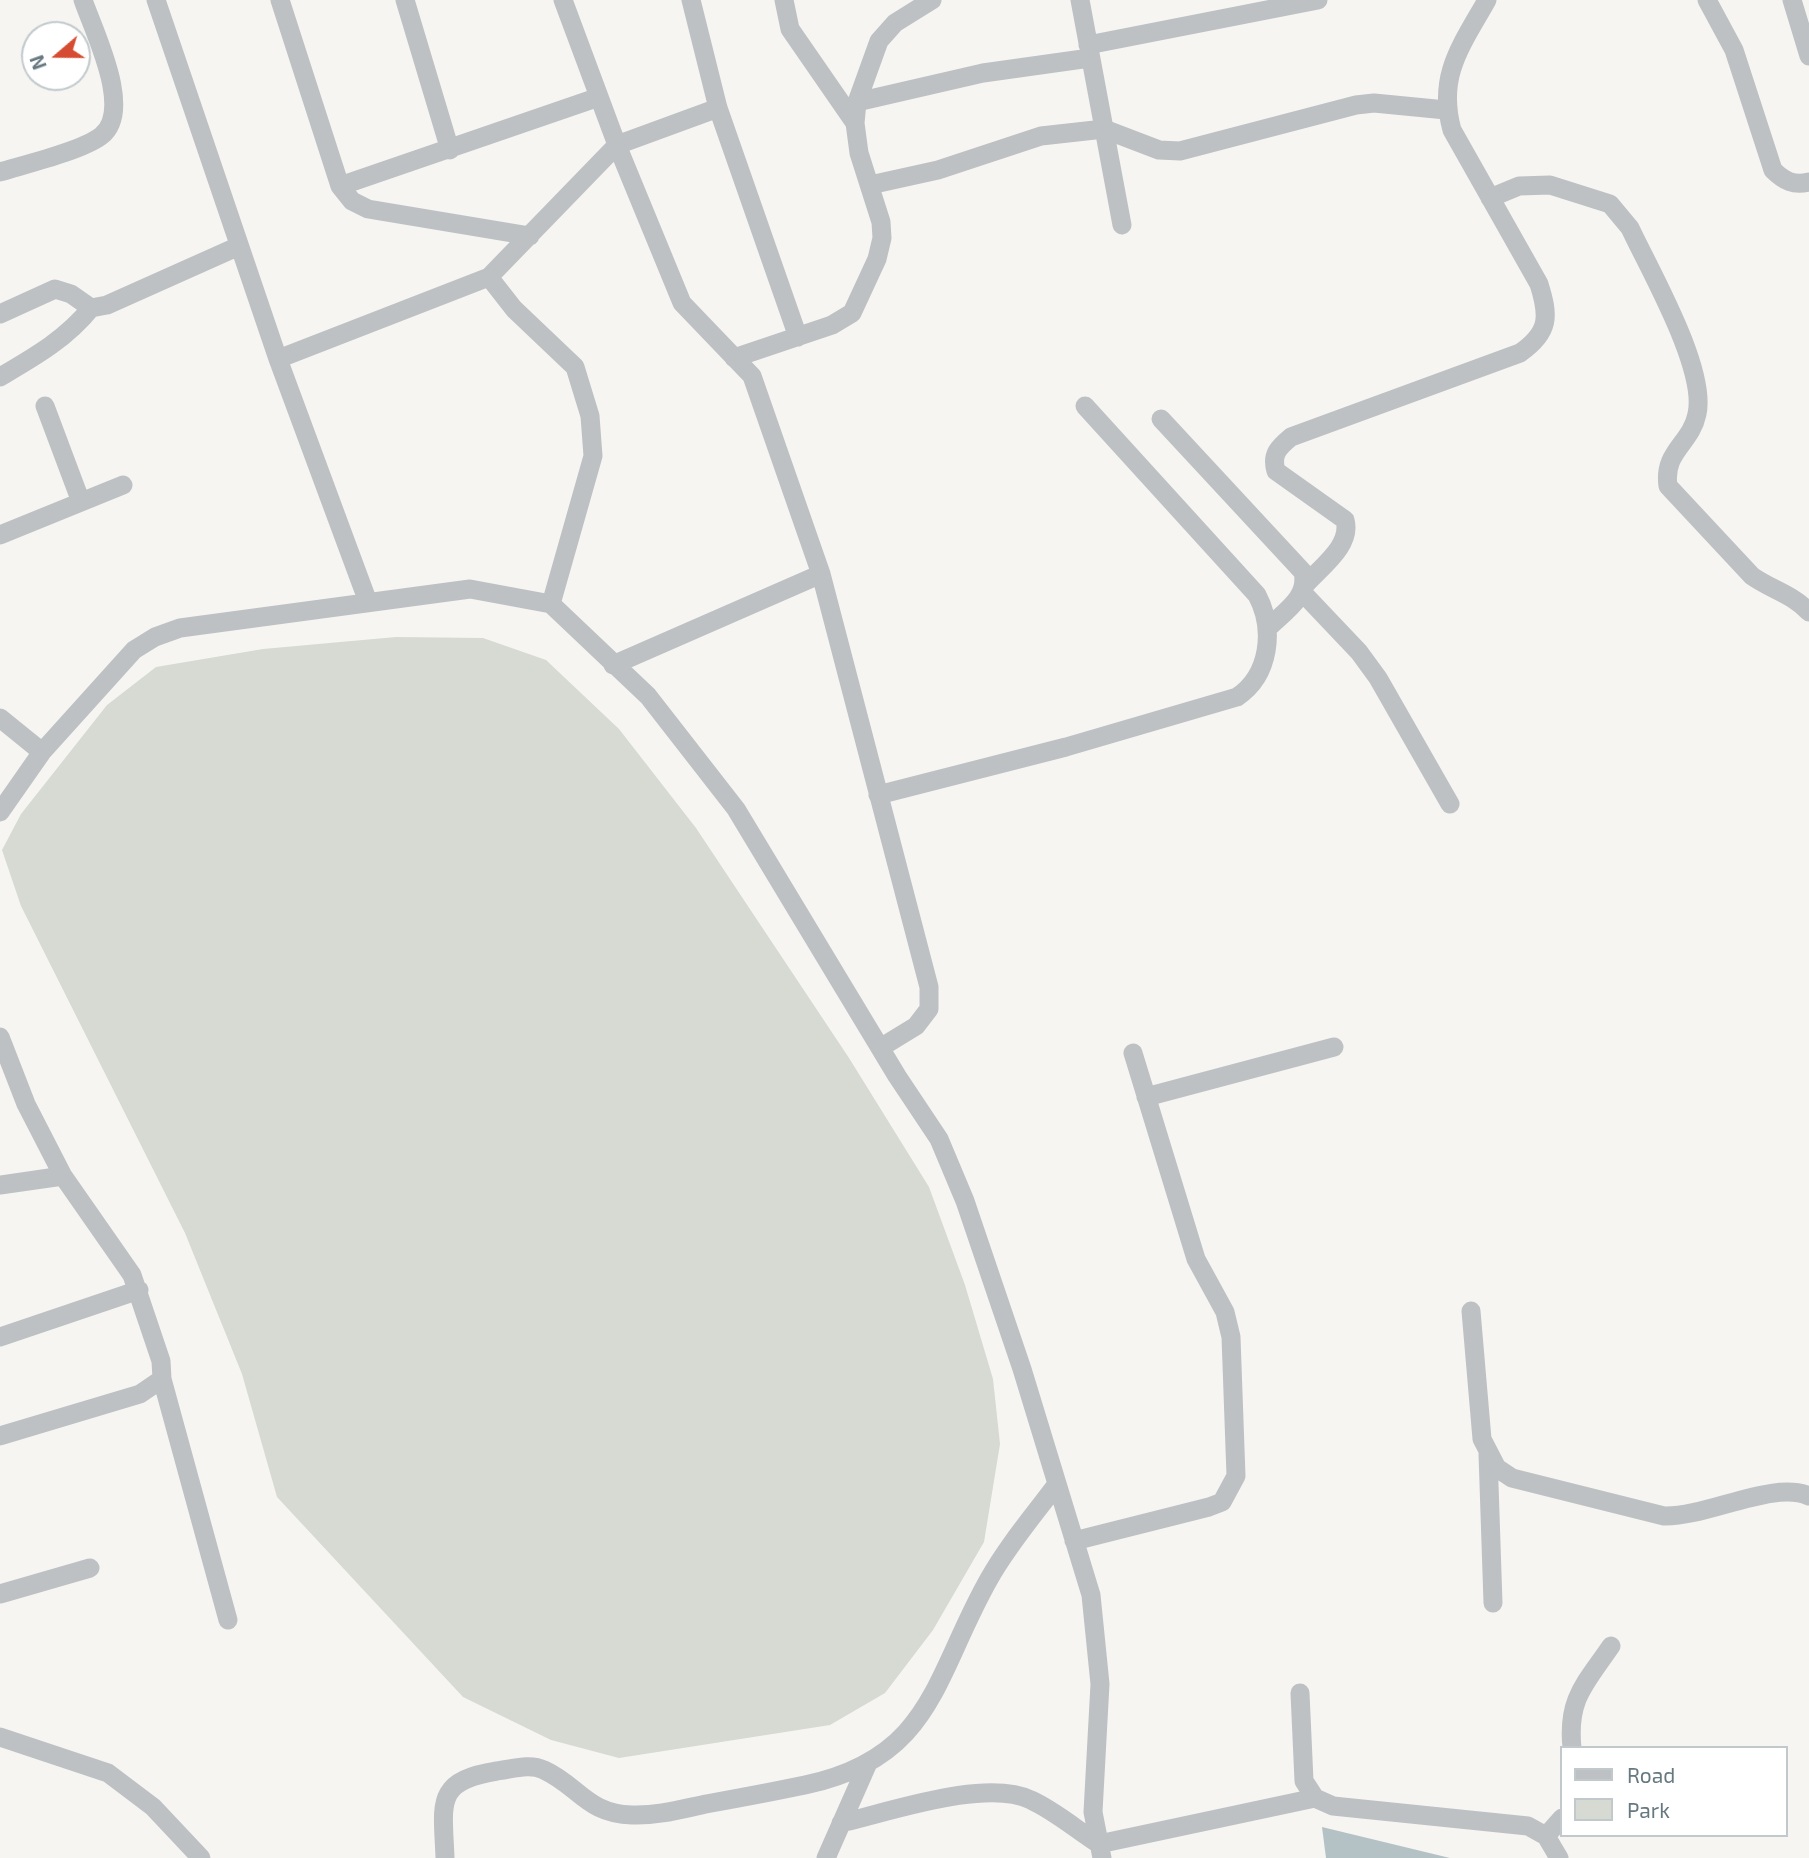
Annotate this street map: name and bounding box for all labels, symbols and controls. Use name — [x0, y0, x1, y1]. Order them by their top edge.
north arrow — [21, 21, 91, 91]
text: N — [25, 52, 51, 73]
legend — [1560, 1746, 1788, 1837]
text: Road — [1627, 1762, 1675, 1787]
text: Park — [1627, 1797, 1670, 1822]

